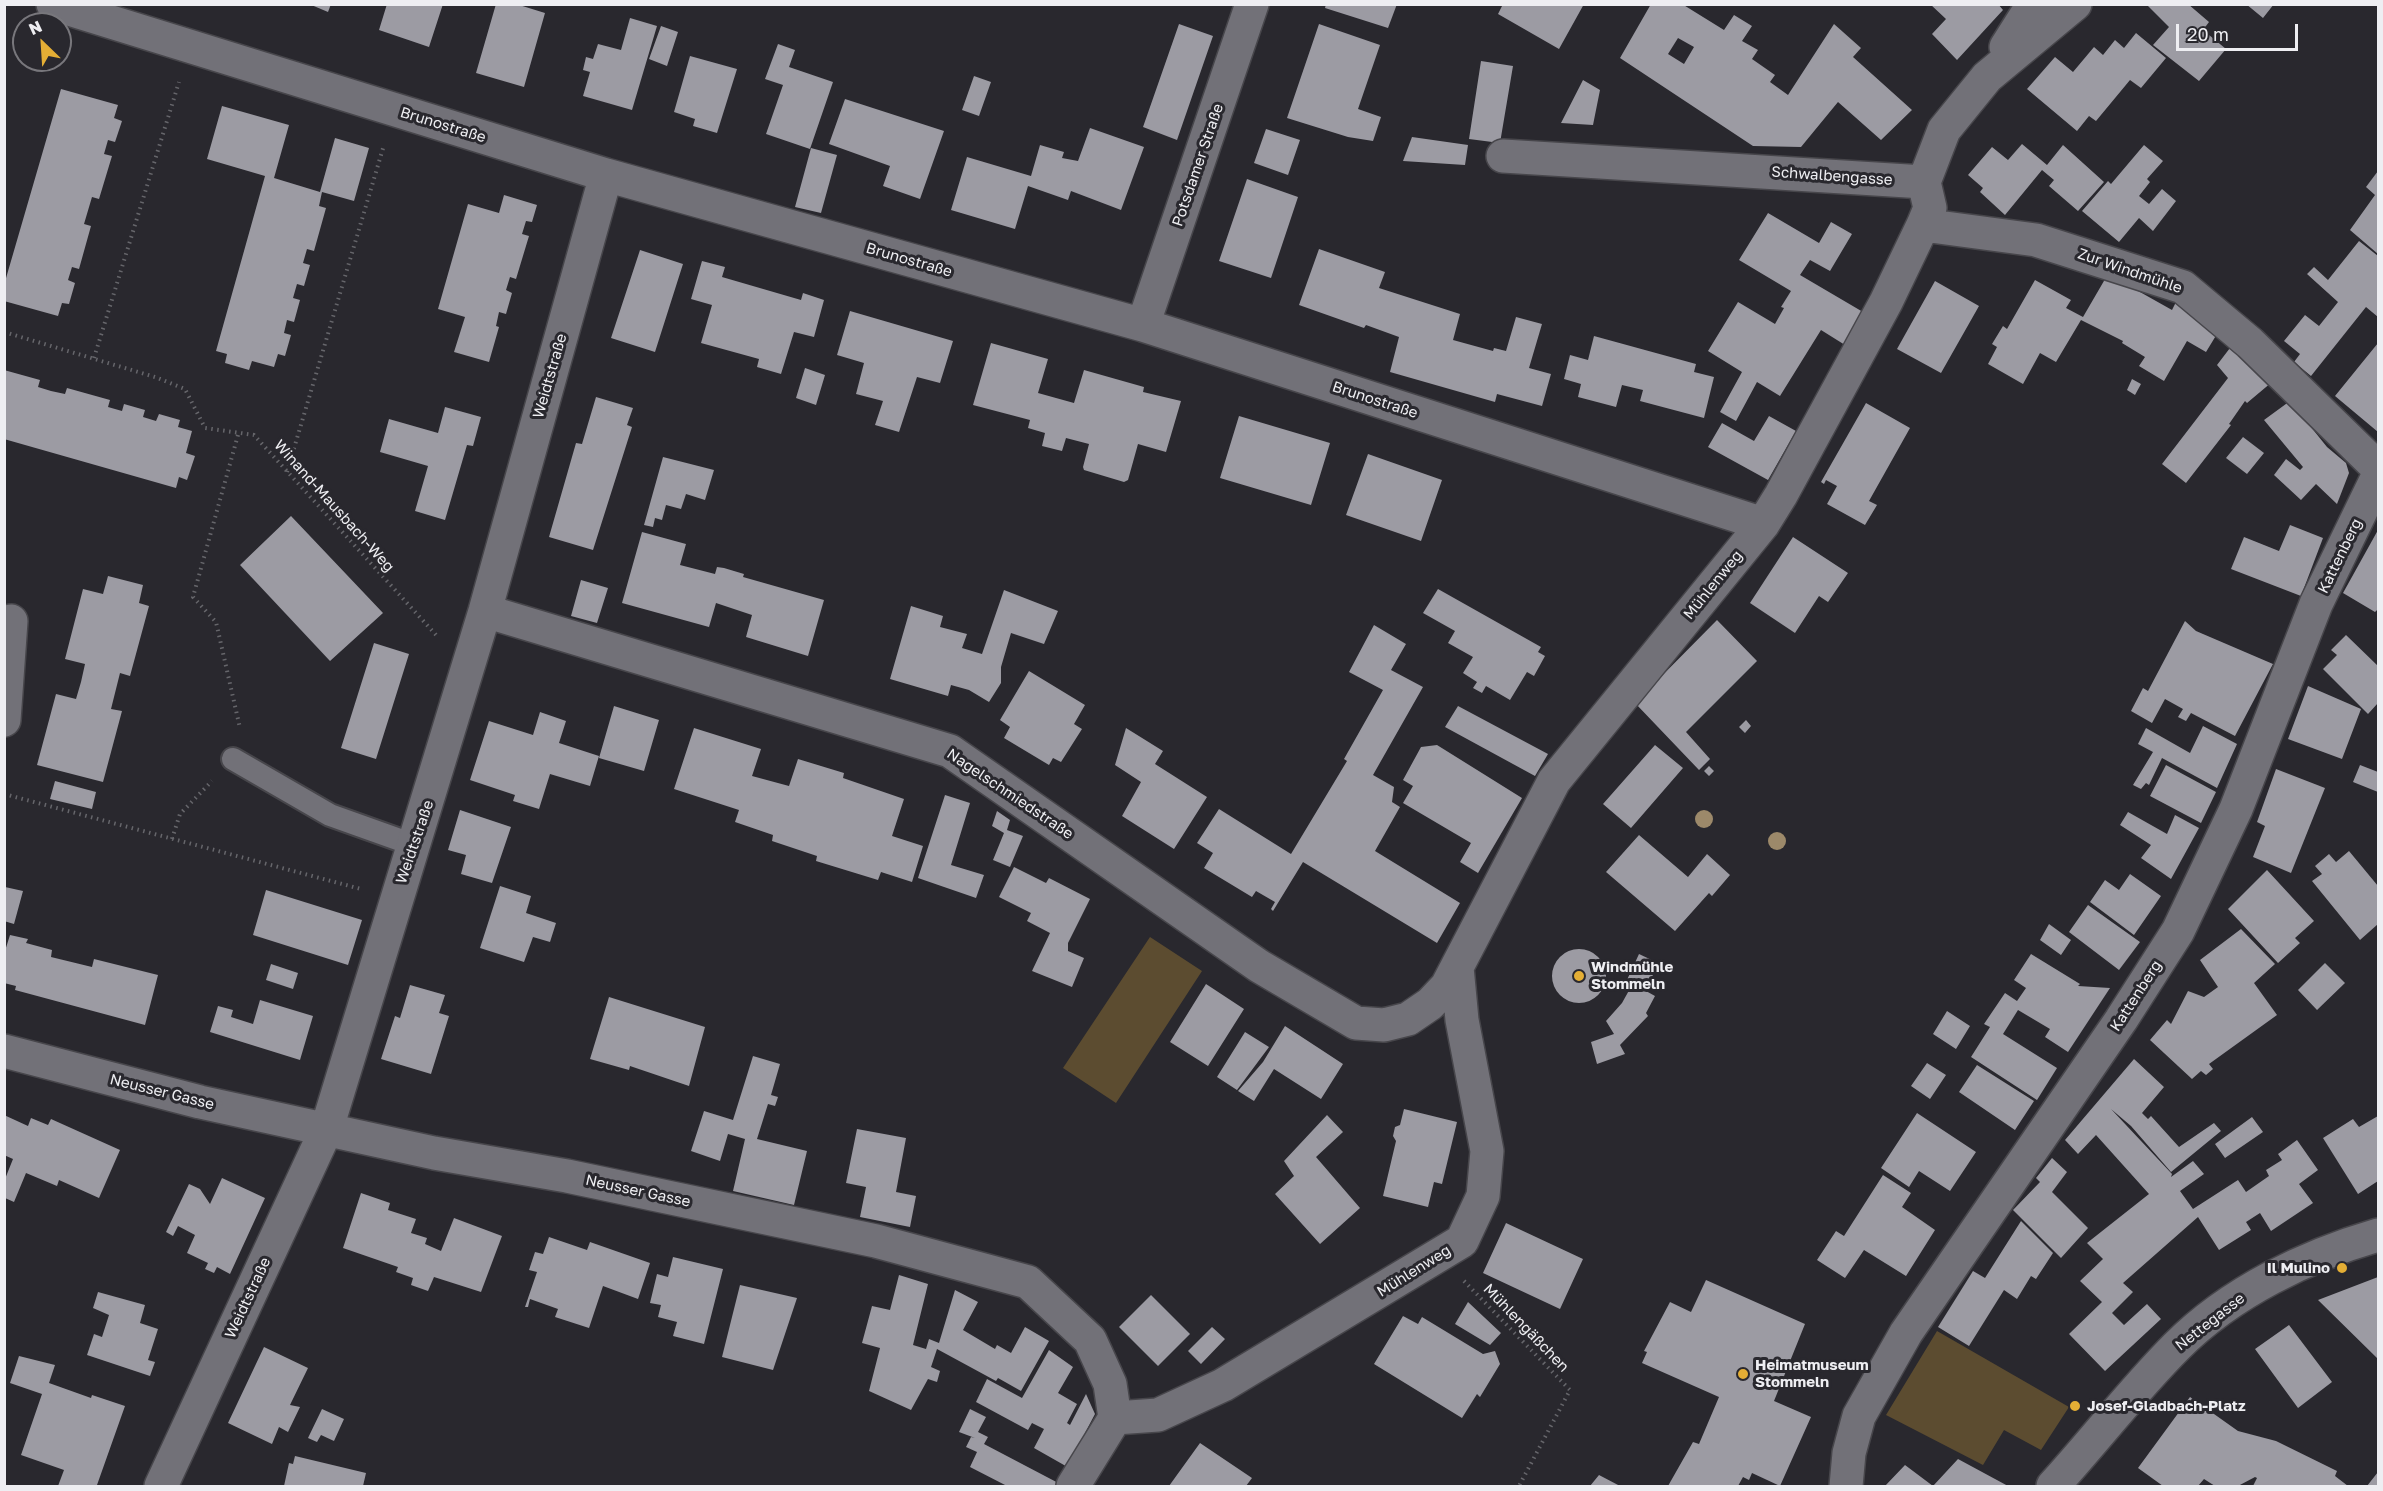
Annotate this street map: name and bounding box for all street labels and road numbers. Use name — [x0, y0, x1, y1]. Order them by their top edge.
street label: Potsdamer Straße — [1169, 101, 1227, 229]
street label: Brunostraße — [398, 103, 488, 147]
street label: Schwalbengasse — [1771, 163, 1893, 189]
street label: Brunostraße — [864, 239, 954, 281]
street label: Zur Windmühle — [2075, 245, 2185, 297]
street label: Weidtstraße — [529, 332, 571, 420]
street label: Brunostraße — [1330, 378, 1420, 422]
street label: Winand-Mausbach-Weg — [270, 436, 398, 576]
street label: Kattenberg — [2314, 516, 2366, 596]
street label: Mühlenweg — [1680, 547, 1746, 623]
street label: Nagelschmiedstraße — [943, 745, 1077, 843]
street label: Weidtstraße — [392, 798, 438, 886]
street label: Kattenberg — [2106, 957, 2166, 1035]
street label: Neusser Gasse — [108, 1070, 216, 1114]
street label: Neusser Gasse — [584, 1171, 692, 1211]
street label: Mühlenweg — [1374, 1241, 1454, 1301]
street label: Weidtstraße — [221, 1255, 275, 1341]
street label: Mühlengäßchen — [1479, 1280, 1573, 1376]
street label: Nettegasse — [2172, 1289, 2248, 1355]

